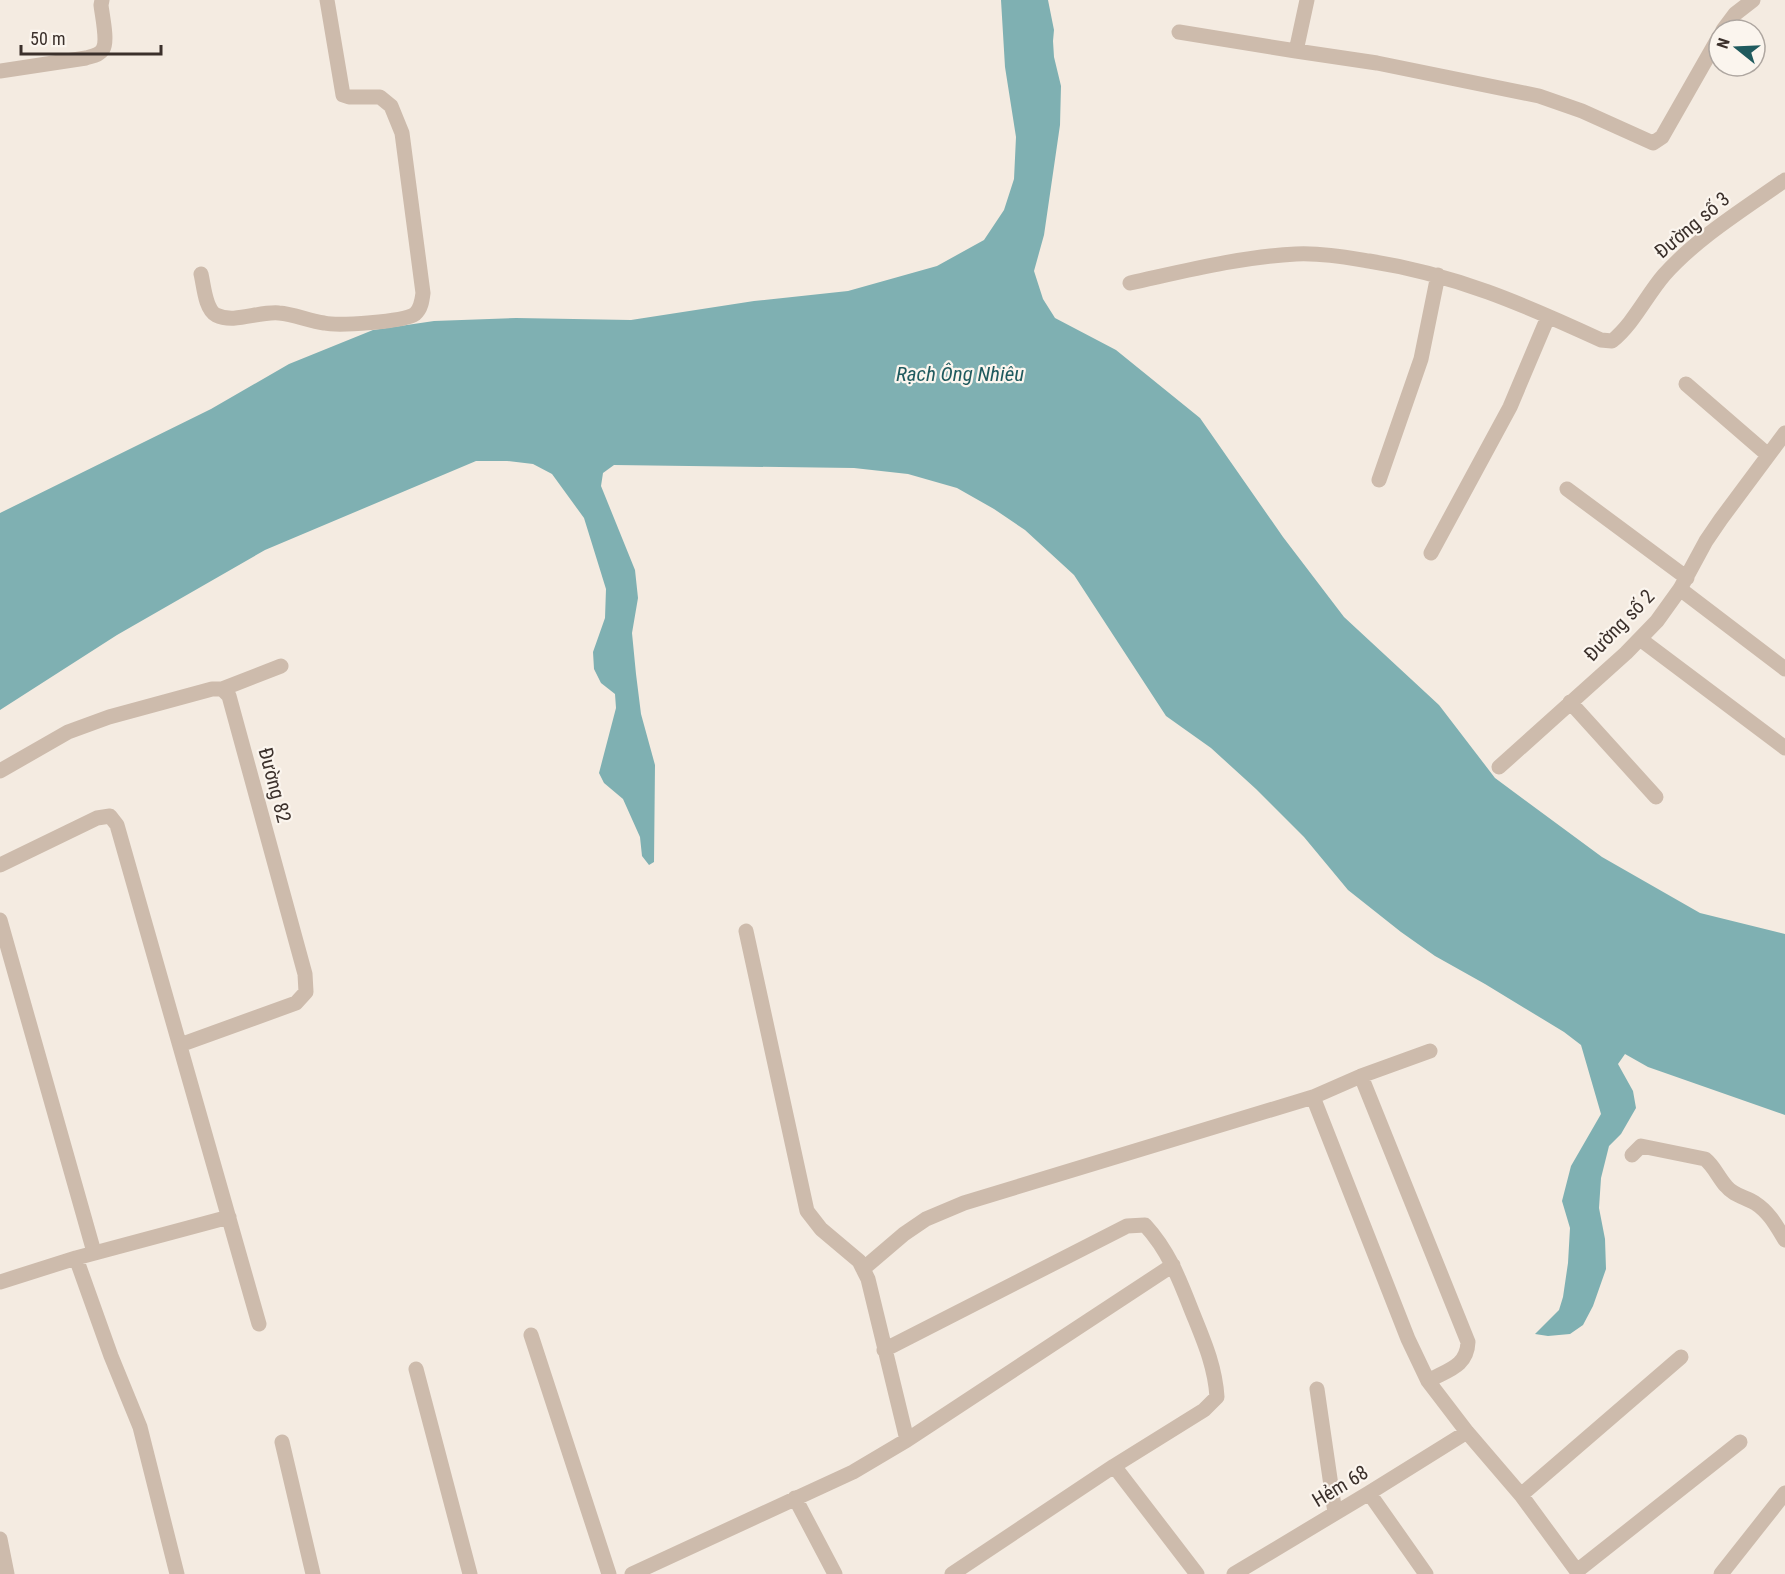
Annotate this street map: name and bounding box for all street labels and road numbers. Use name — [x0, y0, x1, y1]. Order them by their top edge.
street label: Đường số 3 — [1650, 187, 1734, 263]
street label: Đường số 2 — [1579, 584, 1659, 666]
street label: Đường 82 — [253, 745, 297, 825]
street label: Hẻm 68 — [1308, 1460, 1372, 1512]

